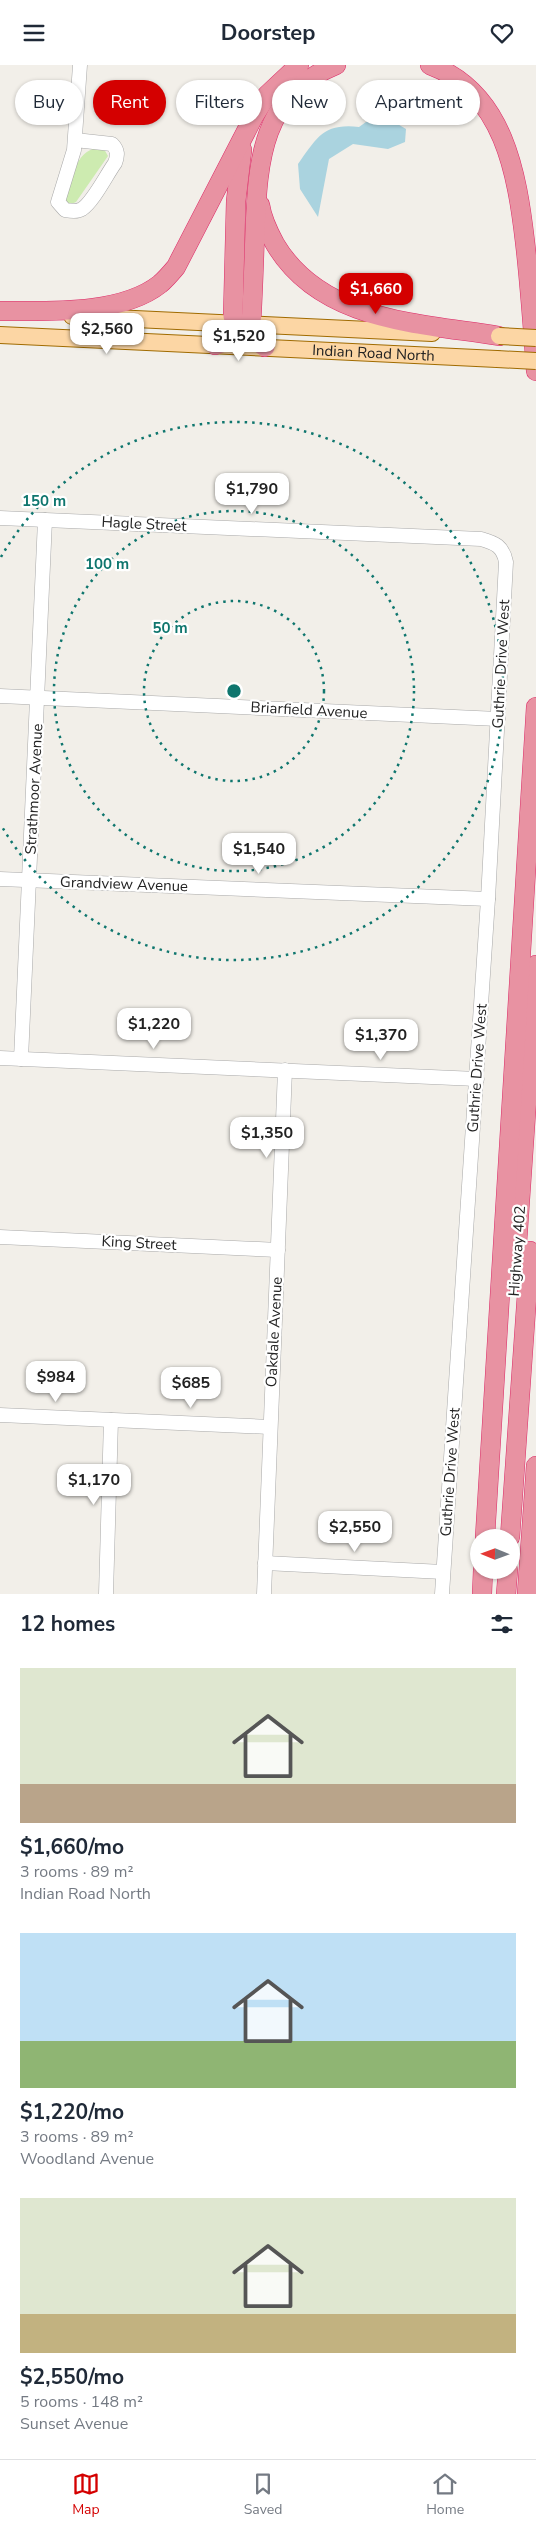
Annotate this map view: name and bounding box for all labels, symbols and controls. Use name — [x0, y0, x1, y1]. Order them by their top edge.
text: Doorstep — [221, 18, 315, 48]
icon: menu — [20, 19, 48, 47]
icon: heart — [488, 19, 516, 47]
chip: Buy — [15, 80, 83, 125]
chip: Rent — [93, 80, 166, 125]
chip: Filters — [176, 80, 262, 125]
chip: New — [272, 80, 346, 125]
chip: Apartment — [356, 80, 480, 125]
pin: $1,660 — [335, 273, 417, 315]
text: $1,660 — [350, 278, 402, 300]
pin: $2,560 — [66, 313, 148, 355]
text: $2,560 — [81, 318, 133, 340]
pin: $1,520 — [198, 319, 280, 362]
text: $1,520 — [213, 325, 265, 347]
street label: Indian Road North — [312, 340, 435, 366]
pin: $1,790 — [211, 473, 293, 515]
text: $1,790 — [226, 478, 278, 500]
text: 150 m — [22, 491, 66, 511]
street label: Hagle Street — [101, 512, 188, 536]
text: 100 m — [85, 554, 129, 574]
street label: Guthrie Drive West — [488, 598, 514, 729]
text: 50 m — [152, 618, 188, 638]
centre of rings — [225, 682, 243, 700]
street label: Briarfield Avenue — [250, 697, 368, 723]
street label: Strathmoor Avenue — [21, 723, 47, 855]
pin: $1,540 — [218, 833, 300, 875]
text: $1,540 — [233, 838, 285, 860]
street label: Grandview Avenue — [60, 872, 188, 896]
street label: Guthrie Drive West — [463, 1002, 492, 1133]
pin: $1,220 — [113, 1007, 195, 1050]
text: $1,220 — [128, 1013, 180, 1035]
pin: $1,370 — [340, 1019, 422, 1061]
text: $1,370 — [355, 1024, 407, 1046]
pin: $1,350 — [226, 1117, 308, 1159]
text: $1,350 — [241, 1122, 293, 1144]
street label: Highway 402 — [504, 1205, 530, 1297]
street label: King Street — [101, 1231, 178, 1255]
street label: Oakdale Avenue — [261, 1276, 287, 1388]
pin: $984 — [26, 1361, 86, 1403]
text: $984 — [37, 1366, 75, 1388]
pin: $685 — [161, 1367, 221, 1409]
text: $685 — [172, 1372, 210, 1394]
street label: Guthrie Drive West — [436, 1406, 465, 1537]
pin: $1,170 — [53, 1463, 135, 1506]
text: $1,170 — [68, 1469, 120, 1491]
pin: $2,550 — [314, 1511, 396, 1553]
text: $2,550 — [329, 1516, 381, 1538]
north arrow — [470, 1529, 520, 1579]
map controls — [470, 1529, 520, 1579]
text: 12 homes — [20, 1610, 115, 1638]
icon: filters — [488, 1610, 516, 1638]
icon: home — [223, 1701, 313, 1791]
text: $1,660/mo — [20, 1833, 124, 1861]
text: 3 rooms · 89 m² — [20, 1861, 133, 1883]
text: Indian Road North — [20, 1883, 151, 1905]
icon: home — [223, 1966, 313, 2056]
text: $1,220/mo — [20, 2098, 124, 2126]
text: 3 rooms · 89 m² — [20, 2126, 133, 2148]
text: Woodland Avenue — [20, 2148, 154, 2170]
icon: home — [223, 2231, 313, 2321]
text: $2,550/mo — [20, 2363, 124, 2391]
text: 5 rooms · 148 m² — [20, 2391, 143, 2413]
text: Sunset Avenue — [20, 2413, 128, 2435]
tab: Map — [72, 2470, 100, 2519]
tab: Saved — [244, 2470, 282, 2519]
tab: Home — [426, 2470, 464, 2519]

